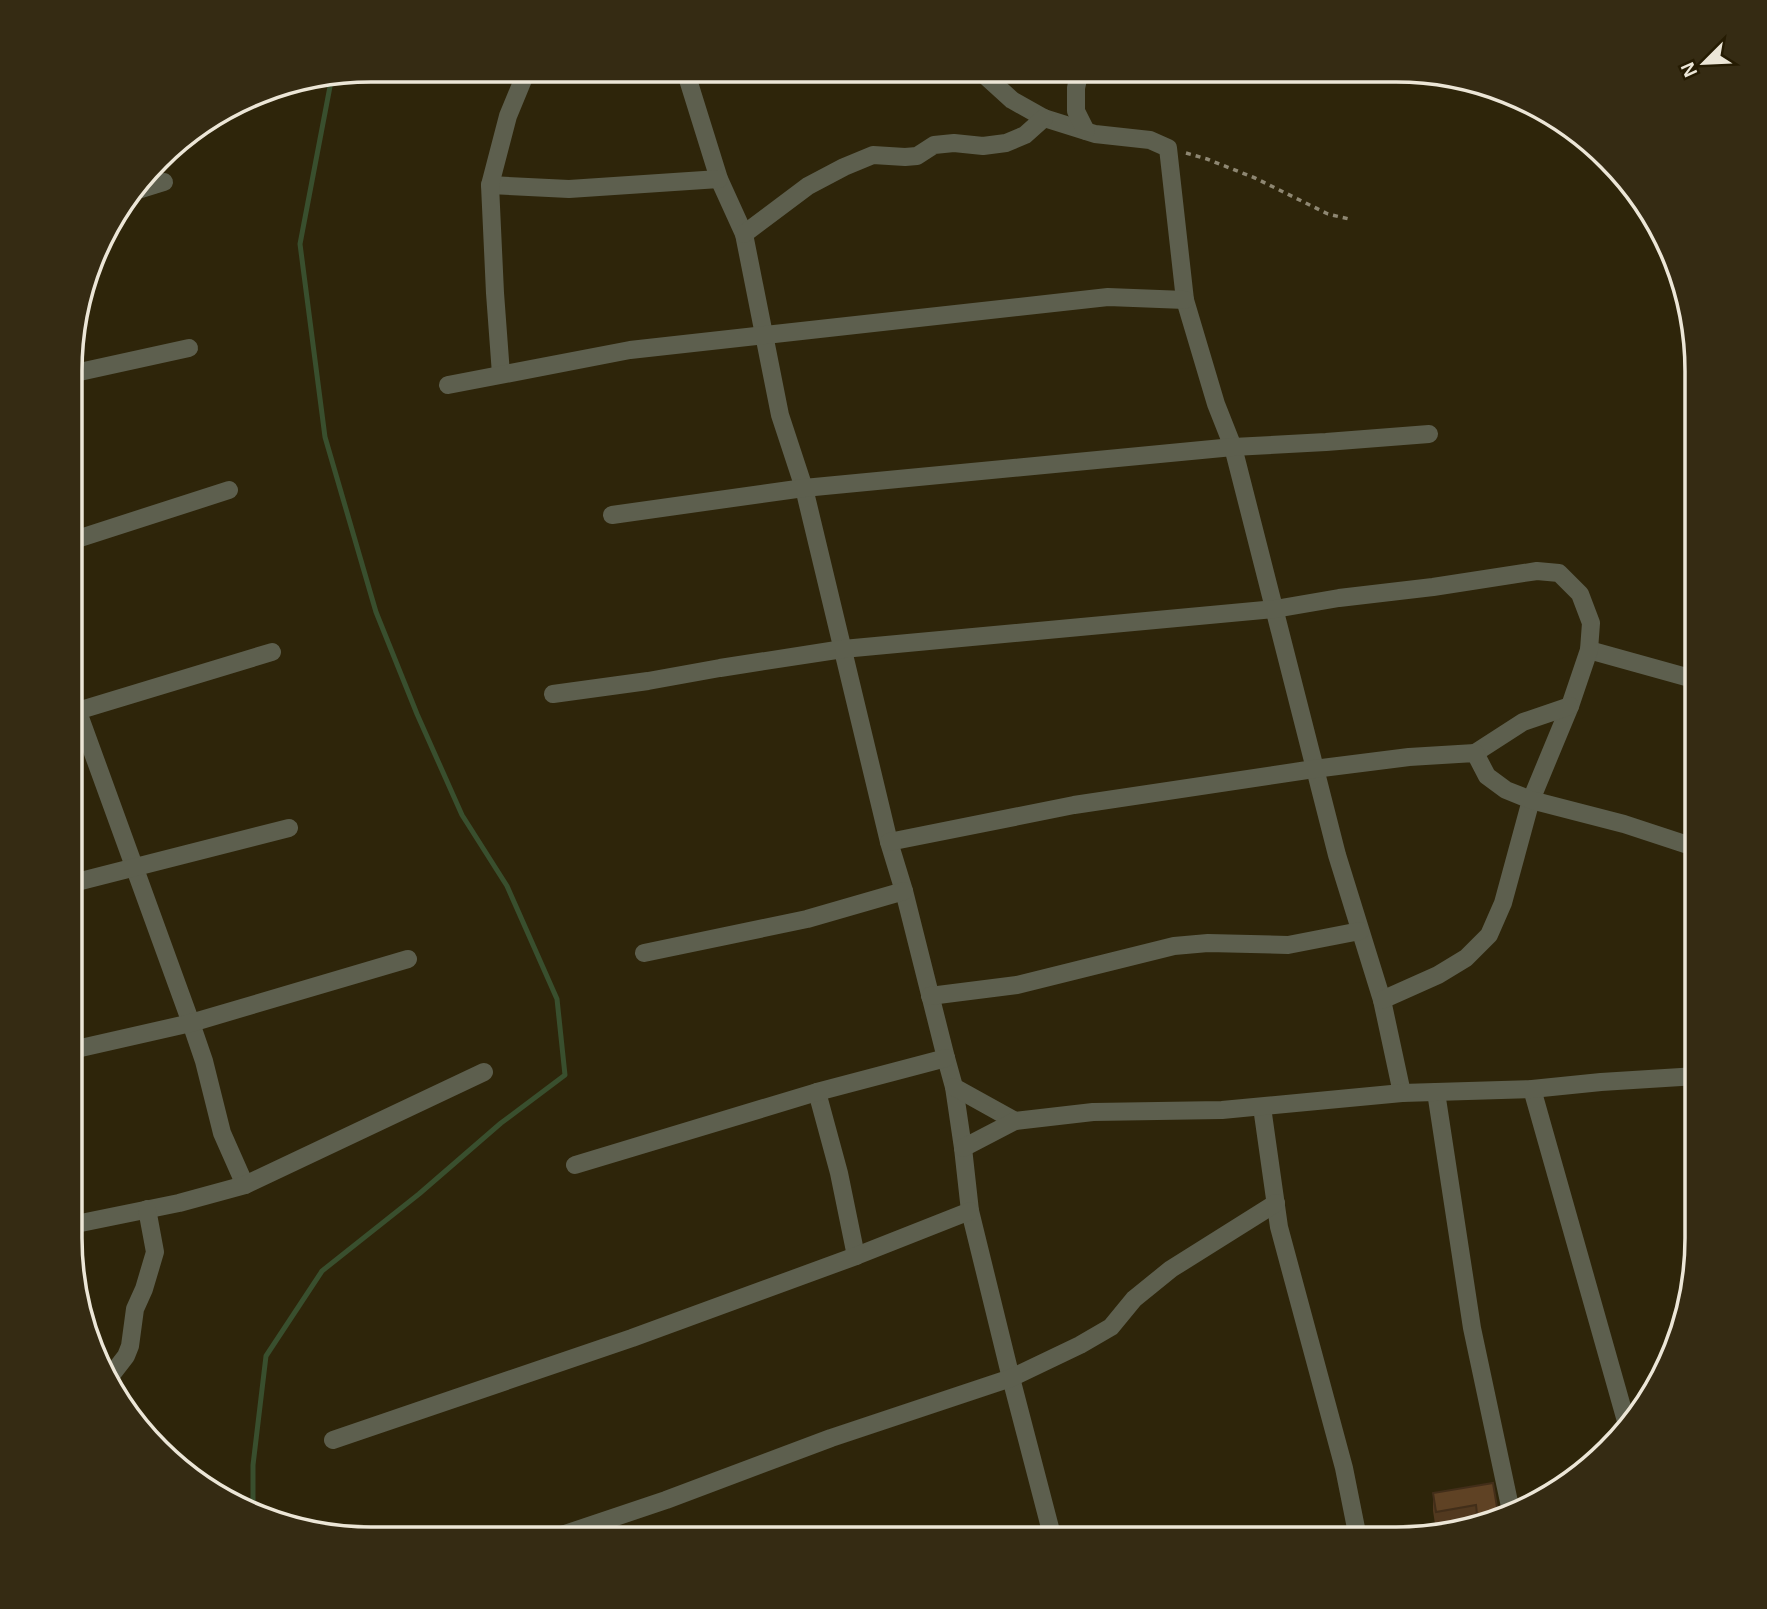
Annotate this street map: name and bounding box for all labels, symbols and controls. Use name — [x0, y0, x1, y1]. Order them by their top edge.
north arrow — [1669, 28, 1739, 98]
text: N — [1677, 59, 1701, 80]

